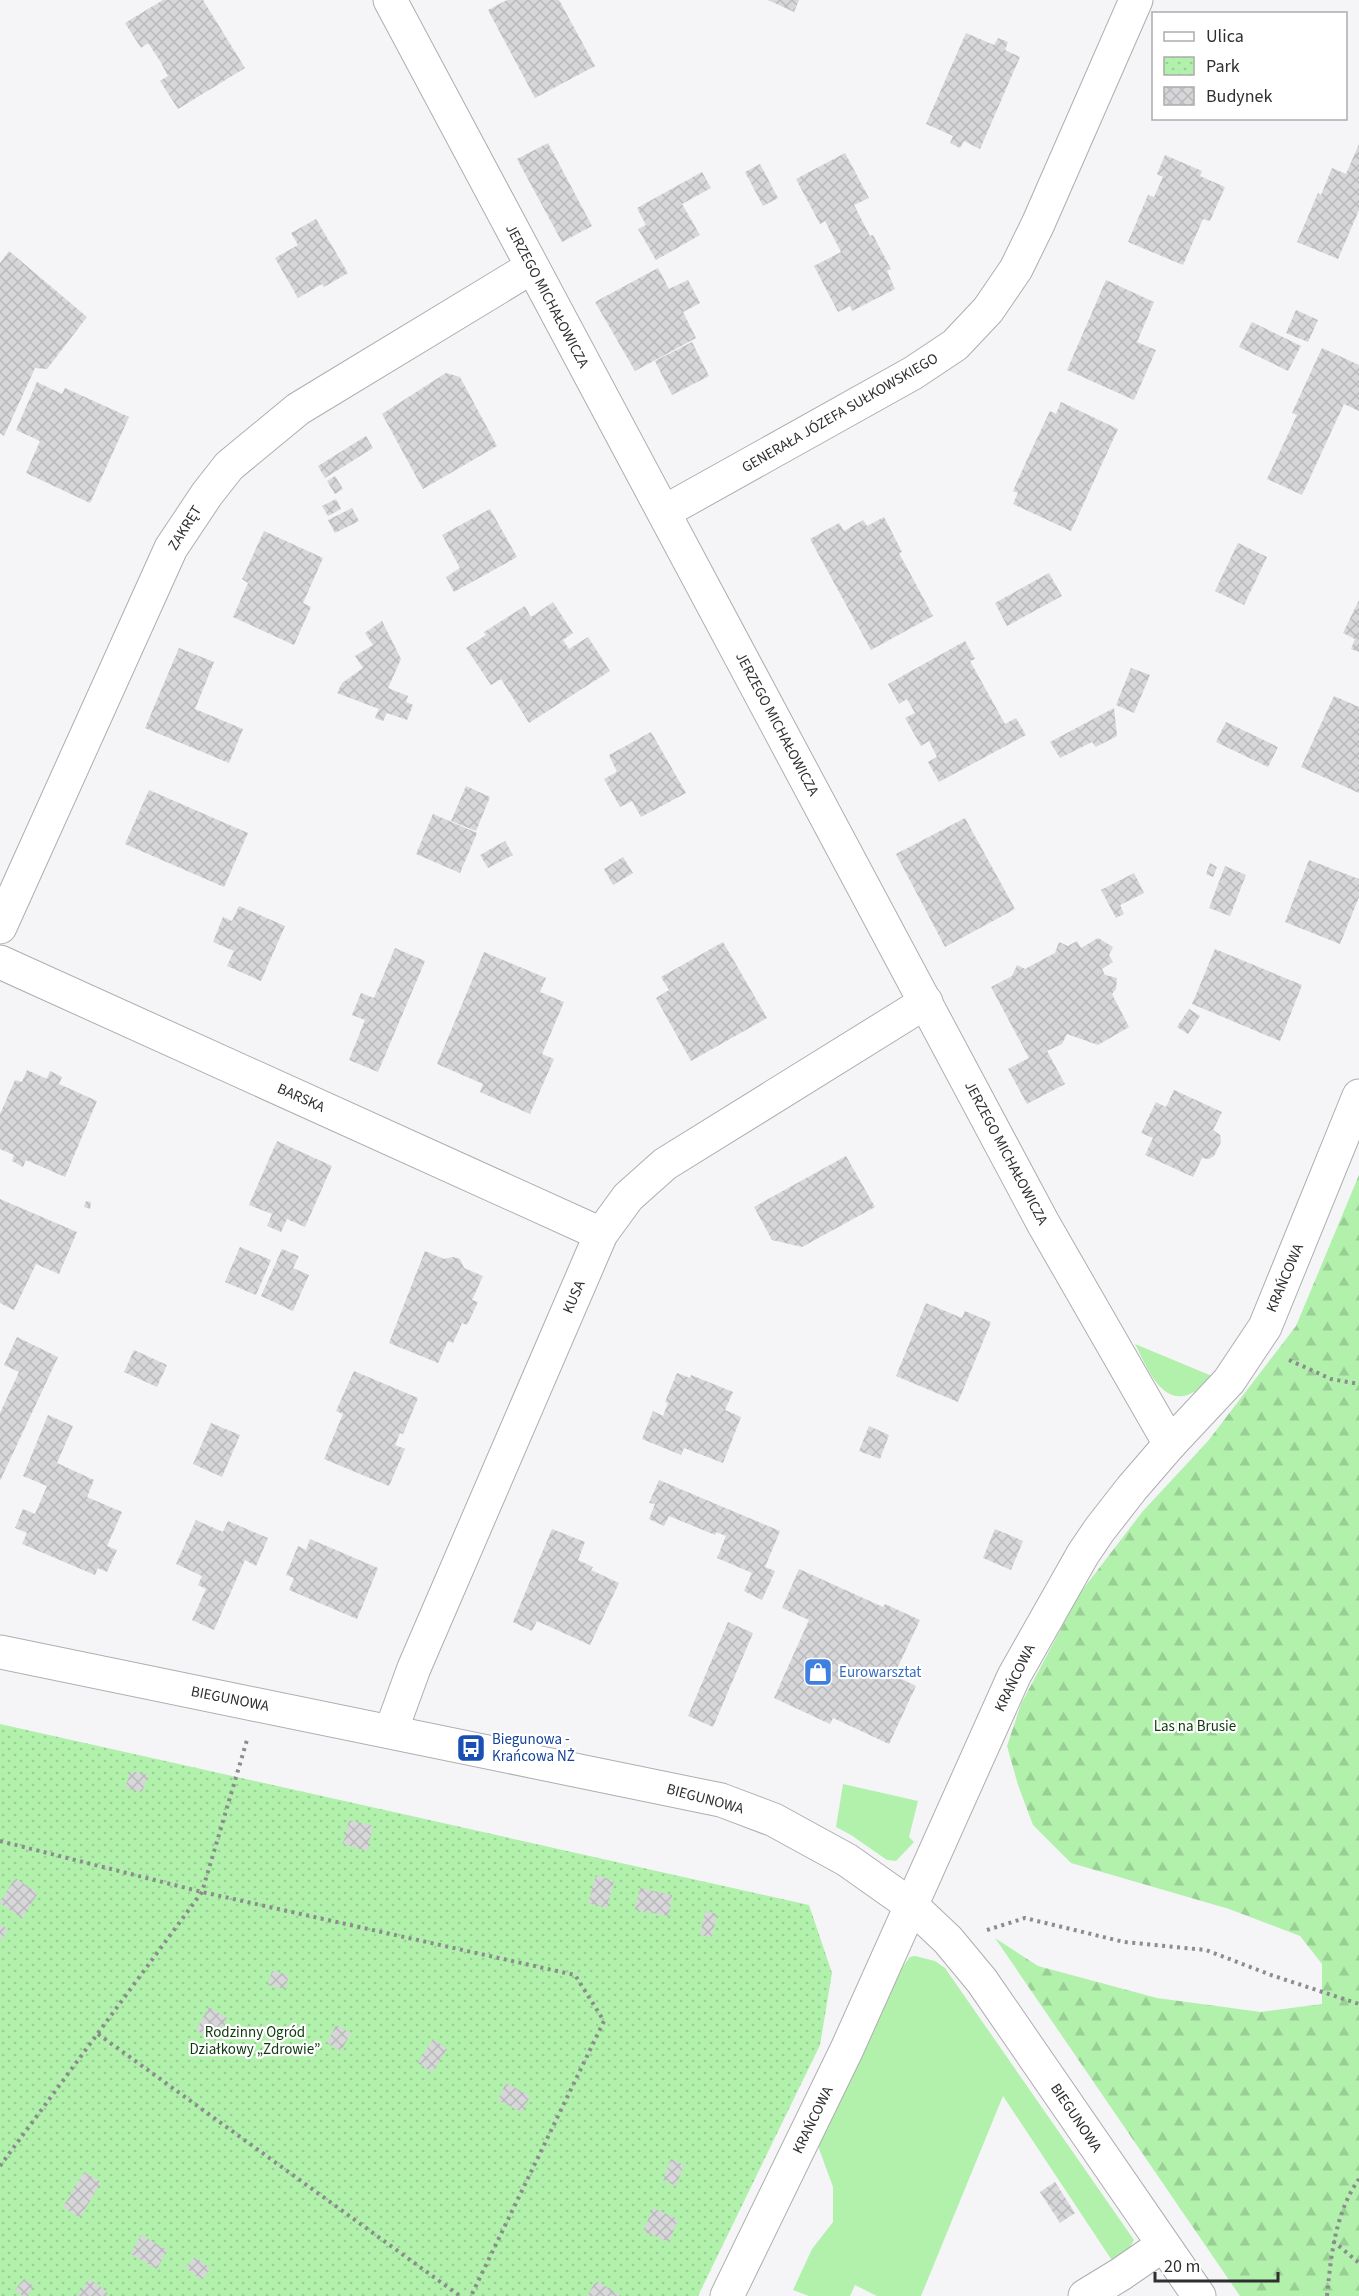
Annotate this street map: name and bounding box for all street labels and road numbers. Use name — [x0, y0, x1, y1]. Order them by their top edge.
street label: JERZEGO MICHAŁOWICZA — [500, 220, 594, 372]
street label: GENERAŁA JÓZEFA SUŁKOWSKIEGO — [738, 348, 942, 478]
street label: ZAKRĘT — [163, 502, 207, 554]
street label: JERZEGO MICHAŁOWICZA — [730, 648, 824, 800]
street label: JERZEGO MICHAŁOWICZA — [959, 1077, 1053, 1229]
street label: BARSKA — [274, 1078, 329, 1118]
street label: KRAŃCOWA — [1261, 1240, 1309, 1316]
street label: KUSA — [558, 1276, 591, 1317]
street label: KRAŃCOWA — [990, 1640, 1041, 1715]
street label: BIEGUNOWA — [189, 1681, 272, 1717]
street label: BIEGUNOWA — [664, 1779, 747, 1820]
street label: BIEGUNOWA — [1045, 2079, 1107, 2157]
street label: KRAŃCOWA — [788, 2082, 839, 2157]

